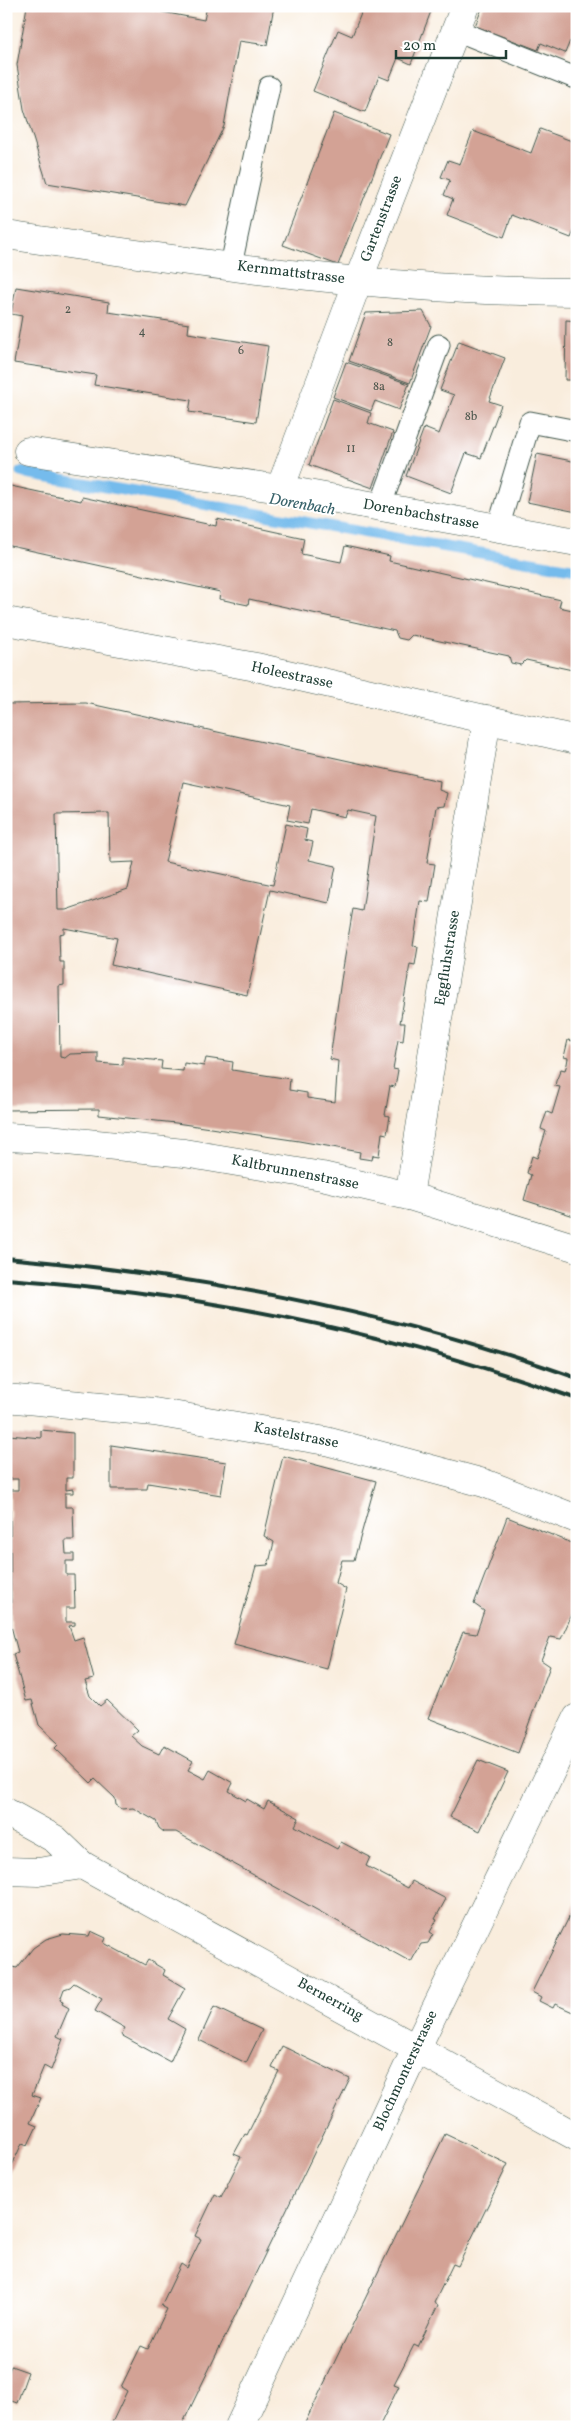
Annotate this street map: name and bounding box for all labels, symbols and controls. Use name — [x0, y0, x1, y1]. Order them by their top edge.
scale bar — [396, 28, 506, 60]
text: 20 m — [403, 36, 436, 57]
street label: Gartenstrasse — [356, 173, 408, 265]
street label: Kernmattstrasse — [236, 256, 346, 290]
house number: 2 — [65, 302, 71, 318]
house number: 4 — [138, 324, 146, 340]
house number: 8 — [387, 335, 393, 351]
house number: 6 — [238, 343, 244, 359]
house number: 8a — [373, 379, 385, 395]
house number: 8b — [465, 409, 478, 425]
house number: 11 — [346, 441, 356, 457]
water label: Dorenbach — [267, 488, 337, 522]
street label: Dorenbachstrasse — [361, 494, 481, 536]
street label: Holeestrasse — [249, 657, 335, 695]
street label: Eggfluhstrasse — [430, 909, 466, 1007]
street label: Kaltbrunnenstrasse — [229, 1150, 361, 1196]
street label: Kastelstrasse — [252, 1417, 340, 1455]
street label: Bernerring — [293, 1973, 367, 2027]
street label: Blochmonterstrasse — [369, 2007, 443, 2135]

